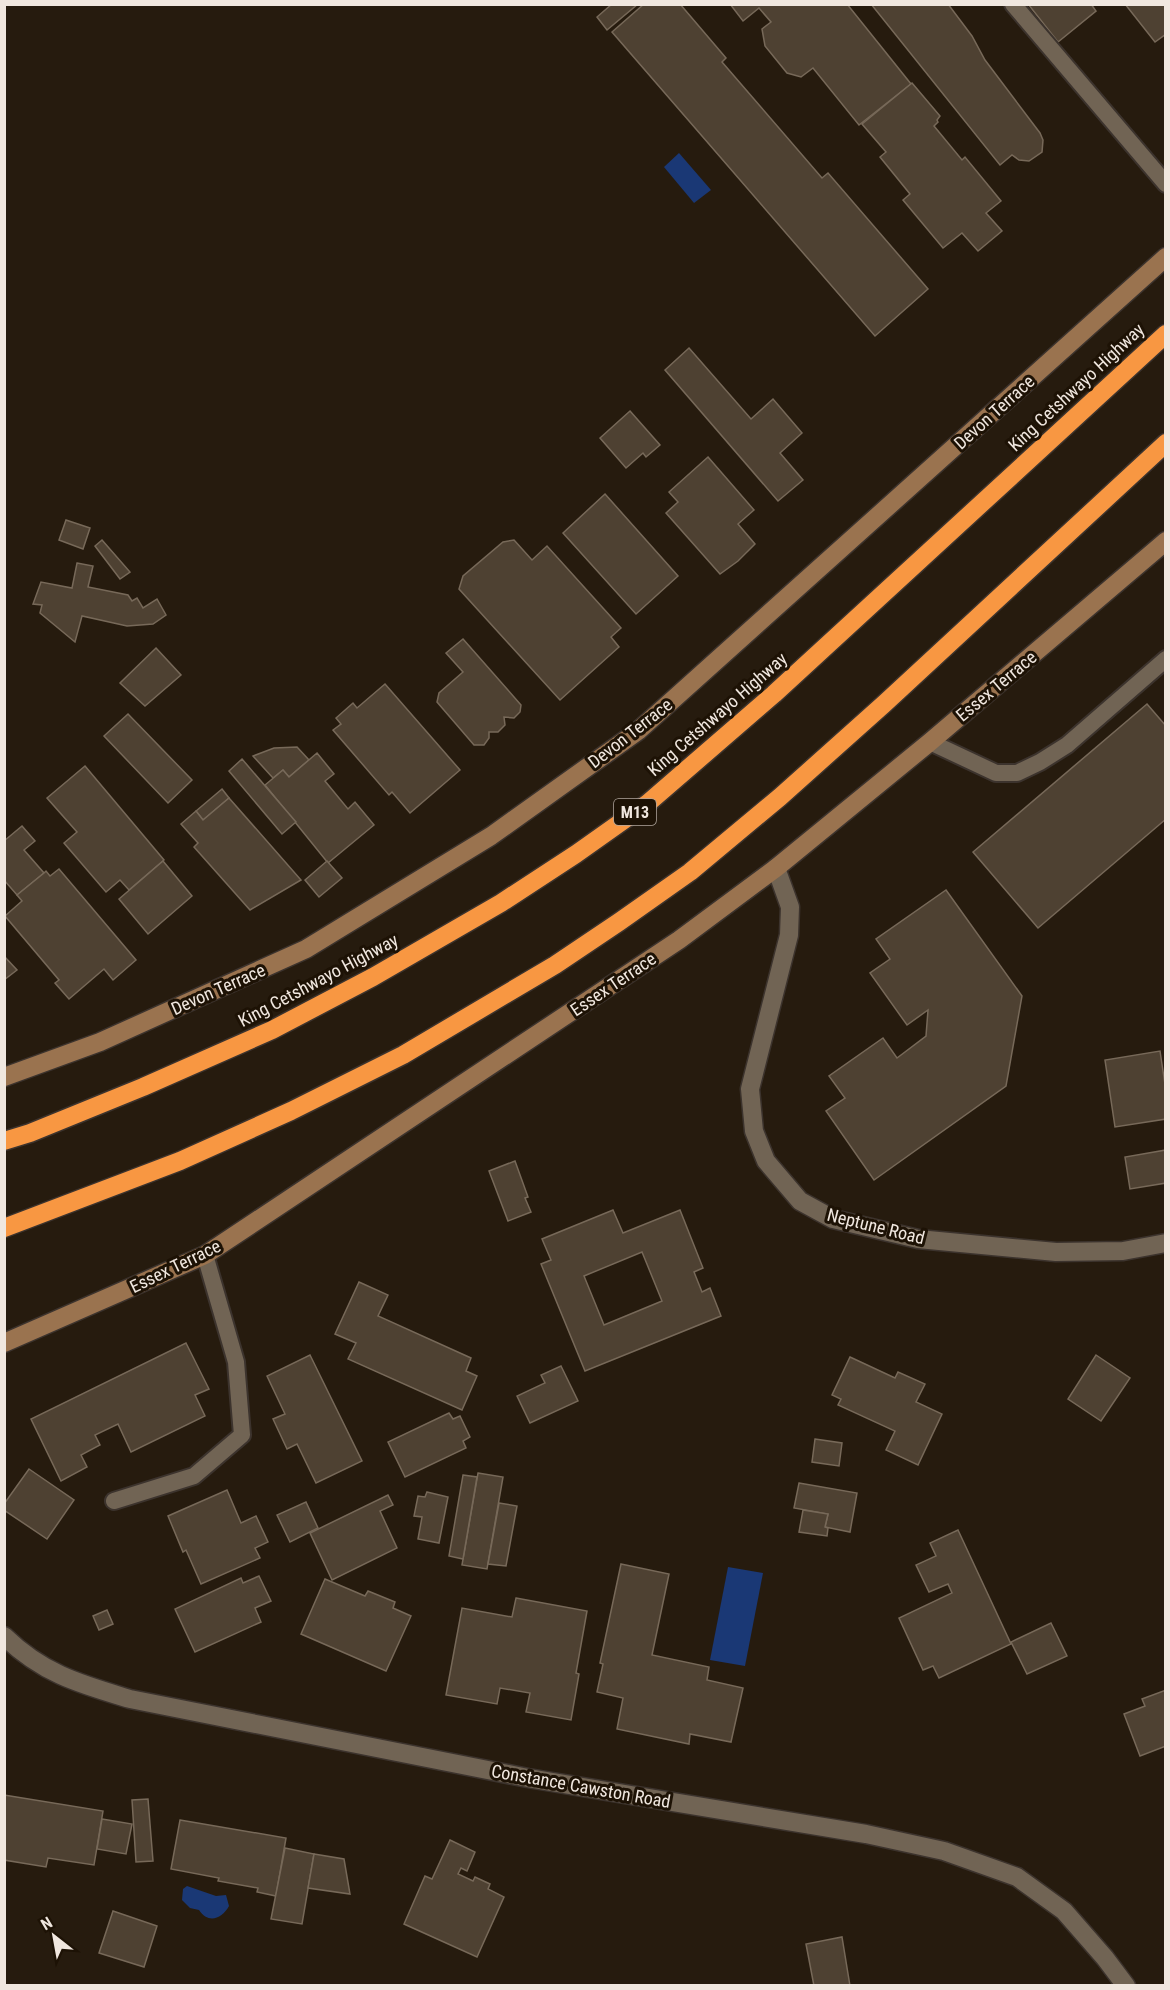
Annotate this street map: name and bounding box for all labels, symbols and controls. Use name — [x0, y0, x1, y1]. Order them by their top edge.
street label: King Cetshwayo Highway — [1004, 318, 1149, 455]
street label: Devon Terrace — [950, 371, 1038, 453]
street label: Essex Terrace — [952, 646, 1040, 726]
street label: King Cetshwayo Highway — [643, 647, 791, 780]
street label: Devon Terrace — [584, 694, 676, 772]
road number: M13 — [614, 799, 656, 825]
street label: King Cetshwayo Highway — [235, 929, 402, 1031]
street label: Essex Terrace — [566, 948, 660, 1020]
street label: Devon Terrace — [168, 959, 268, 1019]
street label: Neptune Road — [825, 1204, 927, 1248]
street label: Essex Terrace — [126, 1235, 224, 1297]
street label: Constance Cawston Road — [490, 1760, 672, 1812]
north arrow — [24, 1906, 84, 1966]
text: N — [37, 1913, 56, 1934]

